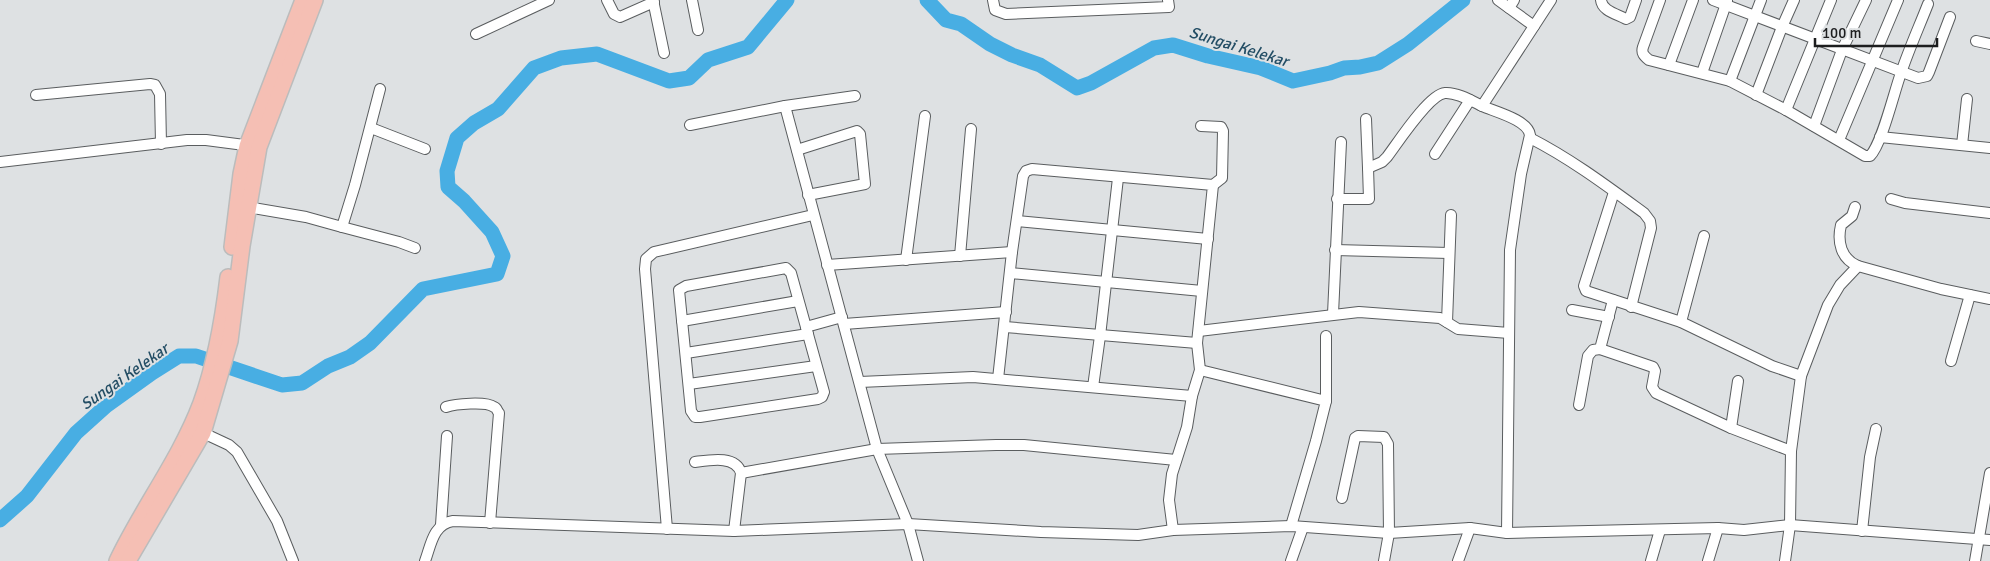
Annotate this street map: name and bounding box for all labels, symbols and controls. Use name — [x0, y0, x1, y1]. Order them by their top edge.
scale bar — [1815, 15, 1938, 47]
water label: Sungai Kelekar — [1187, 22, 1293, 72]
text: 100 m — [1822, 24, 1862, 42]
water label: Sungai Kelekar — [77, 338, 174, 414]

